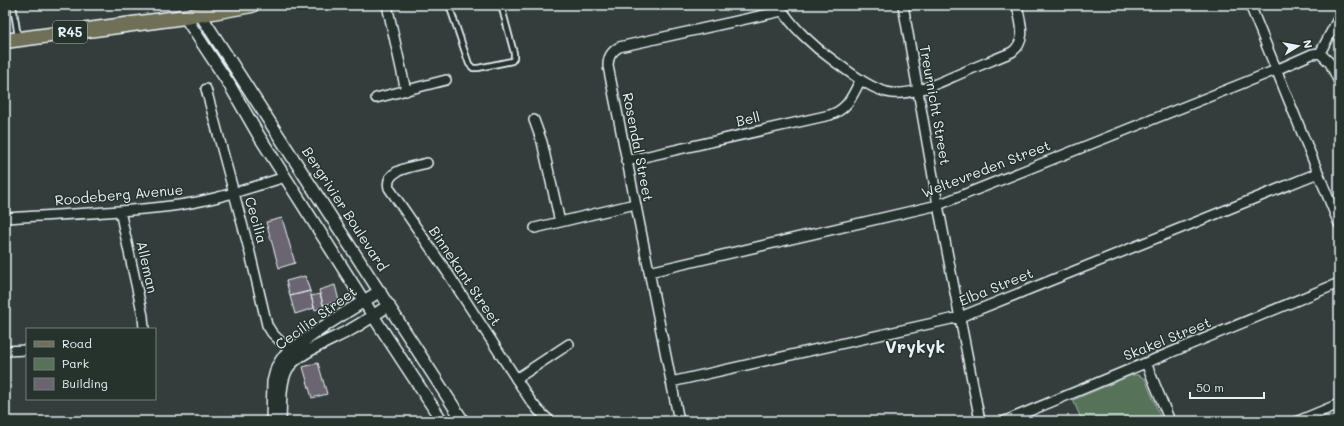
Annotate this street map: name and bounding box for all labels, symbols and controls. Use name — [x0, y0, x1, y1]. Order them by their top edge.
road number: R45 — [53, 21, 87, 43]
north arrow — [1278, 26, 1318, 66]
text: N — [1300, 38, 1316, 50]
street label: Treurnicht Street — [916, 43, 955, 166]
street label: Rosendal Street — [619, 91, 658, 203]
street label: Bell — [734, 107, 762, 131]
street label: Weltevreden Street — [919, 135, 1053, 202]
street label: Bergrivier Boulevard — [298, 143, 393, 275]
street label: Roodeberg Avenue — [54, 179, 184, 210]
street label: Cecilia — [241, 194, 272, 245]
street label: Binnekant Street — [425, 222, 506, 329]
street label: Alleman — [132, 239, 163, 295]
street label: Elba Street — [956, 263, 1036, 310]
street label: Cecilia Street — [271, 281, 360, 354]
street label: Skakel Street — [1120, 312, 1213, 365]
legend — [26, 328, 156, 400]
district label: Vrykyk — [885, 334, 945, 358]
text: Road — [62, 335, 92, 351]
text: Park — [62, 355, 89, 371]
scale bar — [1190, 374, 1264, 400]
text: Building — [62, 375, 108, 391]
text: 50 m — [1196, 379, 1224, 395]

